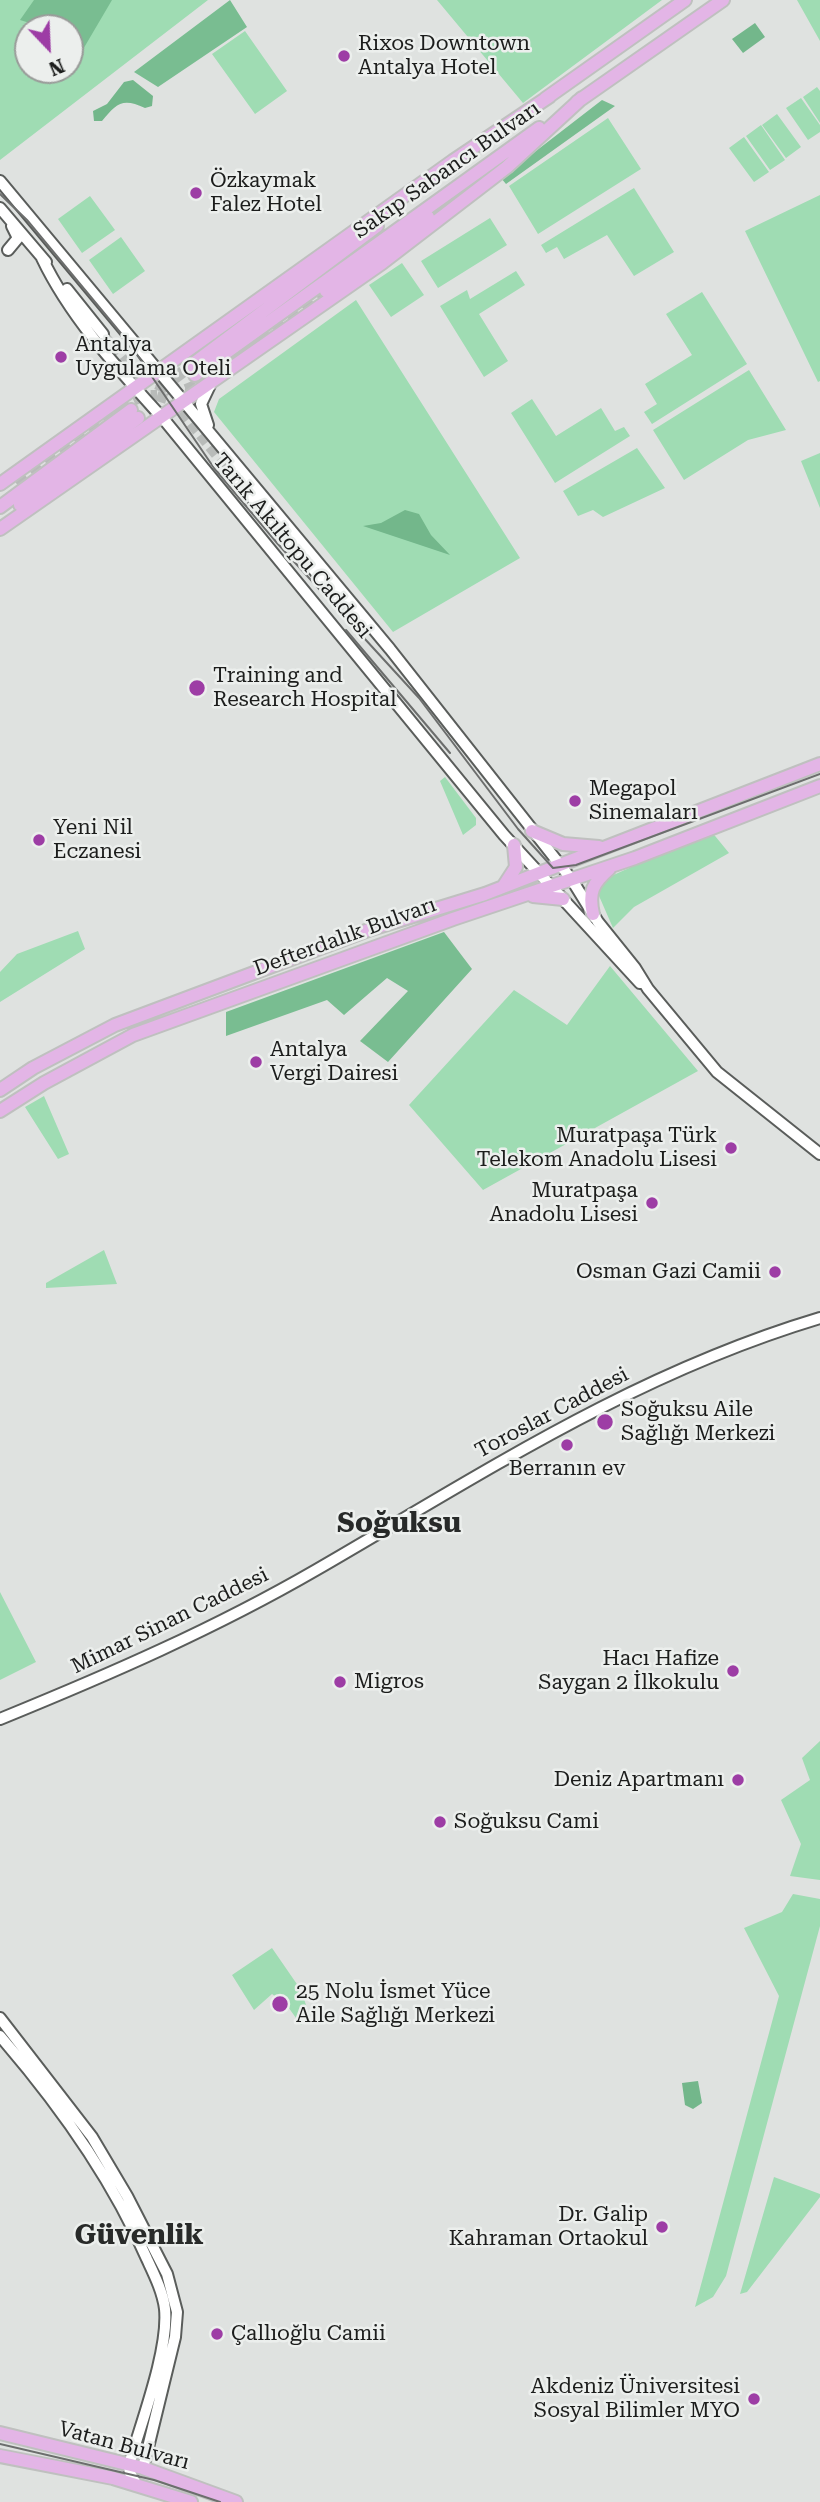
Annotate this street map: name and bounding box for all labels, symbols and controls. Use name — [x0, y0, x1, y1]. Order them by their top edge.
north arrow — [14, 14, 84, 84]
place label: Rixos Downtown Antalya Hotel — [358, 31, 530, 81]
marker: Rixos Downtown Antalya Hotel — [336, 48, 352, 64]
text: N — [45, 54, 68, 80]
street label: Sakıp Sabancı Bulvarı — [349, 96, 545, 244]
place label: Özkaymak Falez Hotel — [210, 168, 322, 218]
marker: Özkaymak Falez Hotel — [188, 185, 204, 201]
place label: Antalya Uygulama Oteli — [75, 332, 231, 382]
marker: Antalya Uygulama Oteli — [53, 349, 69, 365]
street label: Tarık Akıltopu Caddesi — [207, 448, 377, 644]
place label: Training and Research Hospital — [213, 663, 397, 713]
marker: Training and Research Hospital — [187, 678, 207, 698]
place label: Megapol Sinemaları — [589, 776, 698, 826]
marker: Megapol Sinemaları — [567, 793, 583, 809]
place label: Yeni Nil Eczanesi — [53, 815, 141, 865]
marker: Yeni Nil Eczanesi — [31, 832, 47, 848]
street label: Defterdalık Bulvarı — [250, 892, 440, 982]
place label: Antalya Vergi Dairesi — [270, 1037, 398, 1087]
marker: Antalya Vergi Dairesi — [248, 1054, 264, 1070]
place label: Muratpaşa Türk Telekom Anadolu Lisesi — [477, 1123, 717, 1173]
marker: Muratpaşa Türk Telekom Anadolu Lisesi — [723, 1140, 739, 1156]
place label: Muratpaşa Anadolu Lisesi — [489, 1178, 638, 1228]
marker: Muratpaşa Anadolu Lisesi — [644, 1195, 660, 1211]
place label: Osman Gazi Camii — [576, 1259, 761, 1285]
marker: Osman Gazi Camii — [767, 1264, 783, 1280]
street label: Toroslar Caddesi — [471, 1362, 633, 1464]
place label: Soğuksu Aile Sağlığı Merkezi — [621, 1397, 775, 1447]
marker: Soğuksu Aile Sağlığı Merkezi — [595, 1412, 615, 1432]
marker: Berranın ev — [559, 1437, 575, 1453]
place label: Berranın ev — [509, 1456, 625, 1482]
district label: Soğuksu — [337, 1507, 461, 1541]
street label: Mimar Sinan Caddesi — [67, 1562, 273, 1680]
place label: Hacı Hafize Saygan 2 İlkokulu — [538, 1646, 719, 1696]
marker: Hacı Hafize Saygan 2 İlkokulu — [725, 1663, 741, 1679]
place label: Migros — [354, 1669, 424, 1695]
marker: Migros — [332, 1674, 348, 1690]
place label: Deniz Apartmanı — [554, 1767, 724, 1793]
marker: Deniz Apartmanı — [730, 1772, 746, 1788]
place label: Soğuksu Cami — [454, 1809, 599, 1835]
marker: Soğuksu Cami — [432, 1814, 448, 1830]
place label: 25 Nolu İsmet Yüce Aile Sağlığı Merkezi — [296, 1979, 495, 2029]
marker: 25 Nolu İsmet Yüce Aile Sağlığı Merkezi — [270, 1994, 290, 2014]
place label: Dr. Galip Kahraman Ortaokul — [449, 2202, 648, 2252]
district label: Güvenlik — [74, 2219, 204, 2253]
marker: Dr. Galip Kahraman Ortaokul — [654, 2219, 670, 2235]
place label: Çallıoğlu Camii — [231, 2321, 386, 2347]
marker: Çallıoğlu Camii — [209, 2326, 225, 2342]
place label: Akdeniz Üniversitesi Sosyal Bilimler MYO — [531, 2374, 740, 2424]
marker: Akdeniz Üniversitesi Sosyal Bilimler MYO — [746, 2391, 762, 2407]
street label: Vatan Bulvarı — [56, 2416, 192, 2476]

